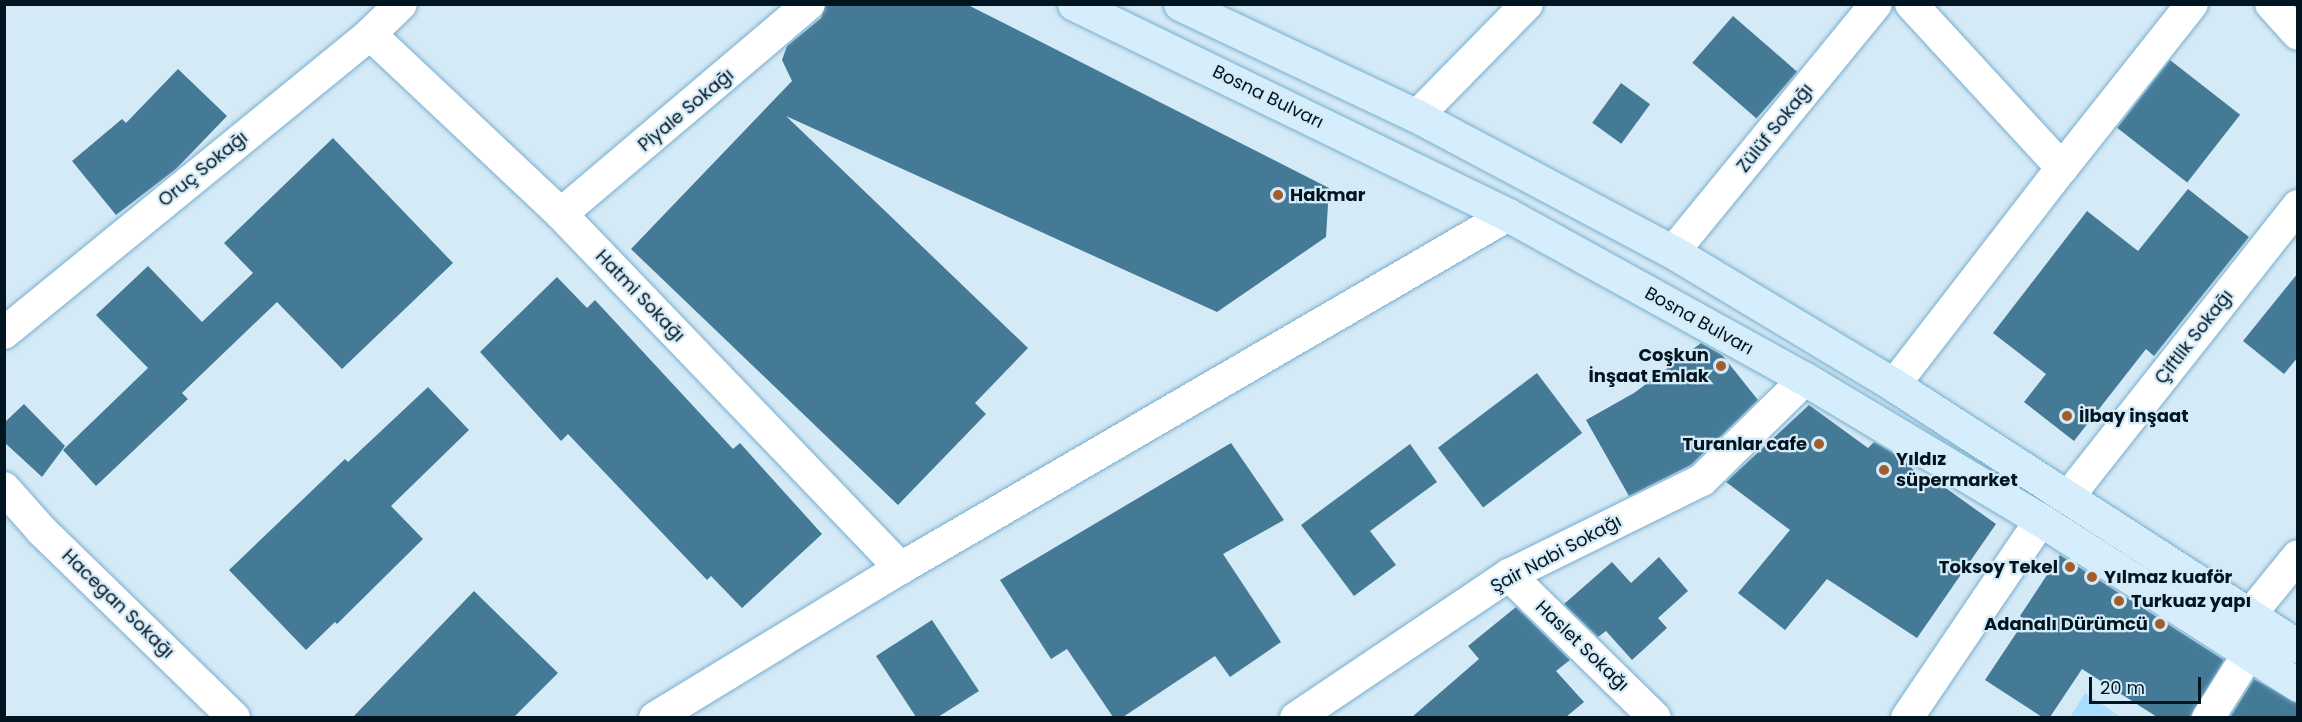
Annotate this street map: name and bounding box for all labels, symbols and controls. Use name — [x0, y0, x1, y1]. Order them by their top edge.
street label: Bosna Bulvarı — [1209, 61, 1327, 133]
street label: Piyale Sokağı — [634, 64, 738, 156]
street label: Zülüf Sokağı — [1733, 79, 1817, 177]
street label: Oruç Sokağı — [154, 127, 252, 211]
place label: Hakmar — [1290, 184, 1365, 206]
marker: Hakmar — [1271, 188, 1285, 202]
street label: Hatmi Sokağı — [591, 246, 689, 346]
street label: Bosna Bulvarı — [1641, 282, 1757, 360]
street label: Çiftlik Sokağı — [2150, 285, 2238, 389]
place label: Coşkun İnşaat Emlak — [1588, 345, 1709, 388]
marker: Coşkun İnşaat Emlak — [1714, 359, 1728, 373]
place label: İlbay inşaat — [2079, 405, 2188, 427]
marker: İlbay inşaat — [2060, 409, 2074, 423]
place label: Turanlar cafe — [1682, 433, 1807, 455]
marker: Turanlar cafe — [1812, 437, 1826, 451]
place label: Yıldız süpermarket — [1896, 449, 2018, 492]
marker: Yıldız süpermarket — [1877, 463, 1891, 477]
street label: Şair Nabi Sokağı — [1487, 510, 1625, 598]
street label: Hacegan Sokağı — [57, 545, 179, 663]
place label: Toksoy Tekel — [1939, 556, 2058, 578]
marker: Toksoy Tekel — [2063, 560, 2077, 574]
place label: Yılmaz kuaför — [2104, 566, 2232, 588]
marker: Yılmaz kuaför — [2085, 570, 2099, 584]
place label: Turkuaz yapı — [2131, 590, 2251, 612]
marker: Turkuaz yapı — [2112, 594, 2126, 608]
street label: Haslet Sokağı — [1531, 596, 1633, 696]
place label: Adanalı Dürümcü — [1984, 613, 2148, 635]
marker: Adanalı Dürümcü — [2153, 617, 2167, 631]
scale bar — [2092, 665, 2204, 703]
text: 20 m — [2100, 675, 2145, 700]

